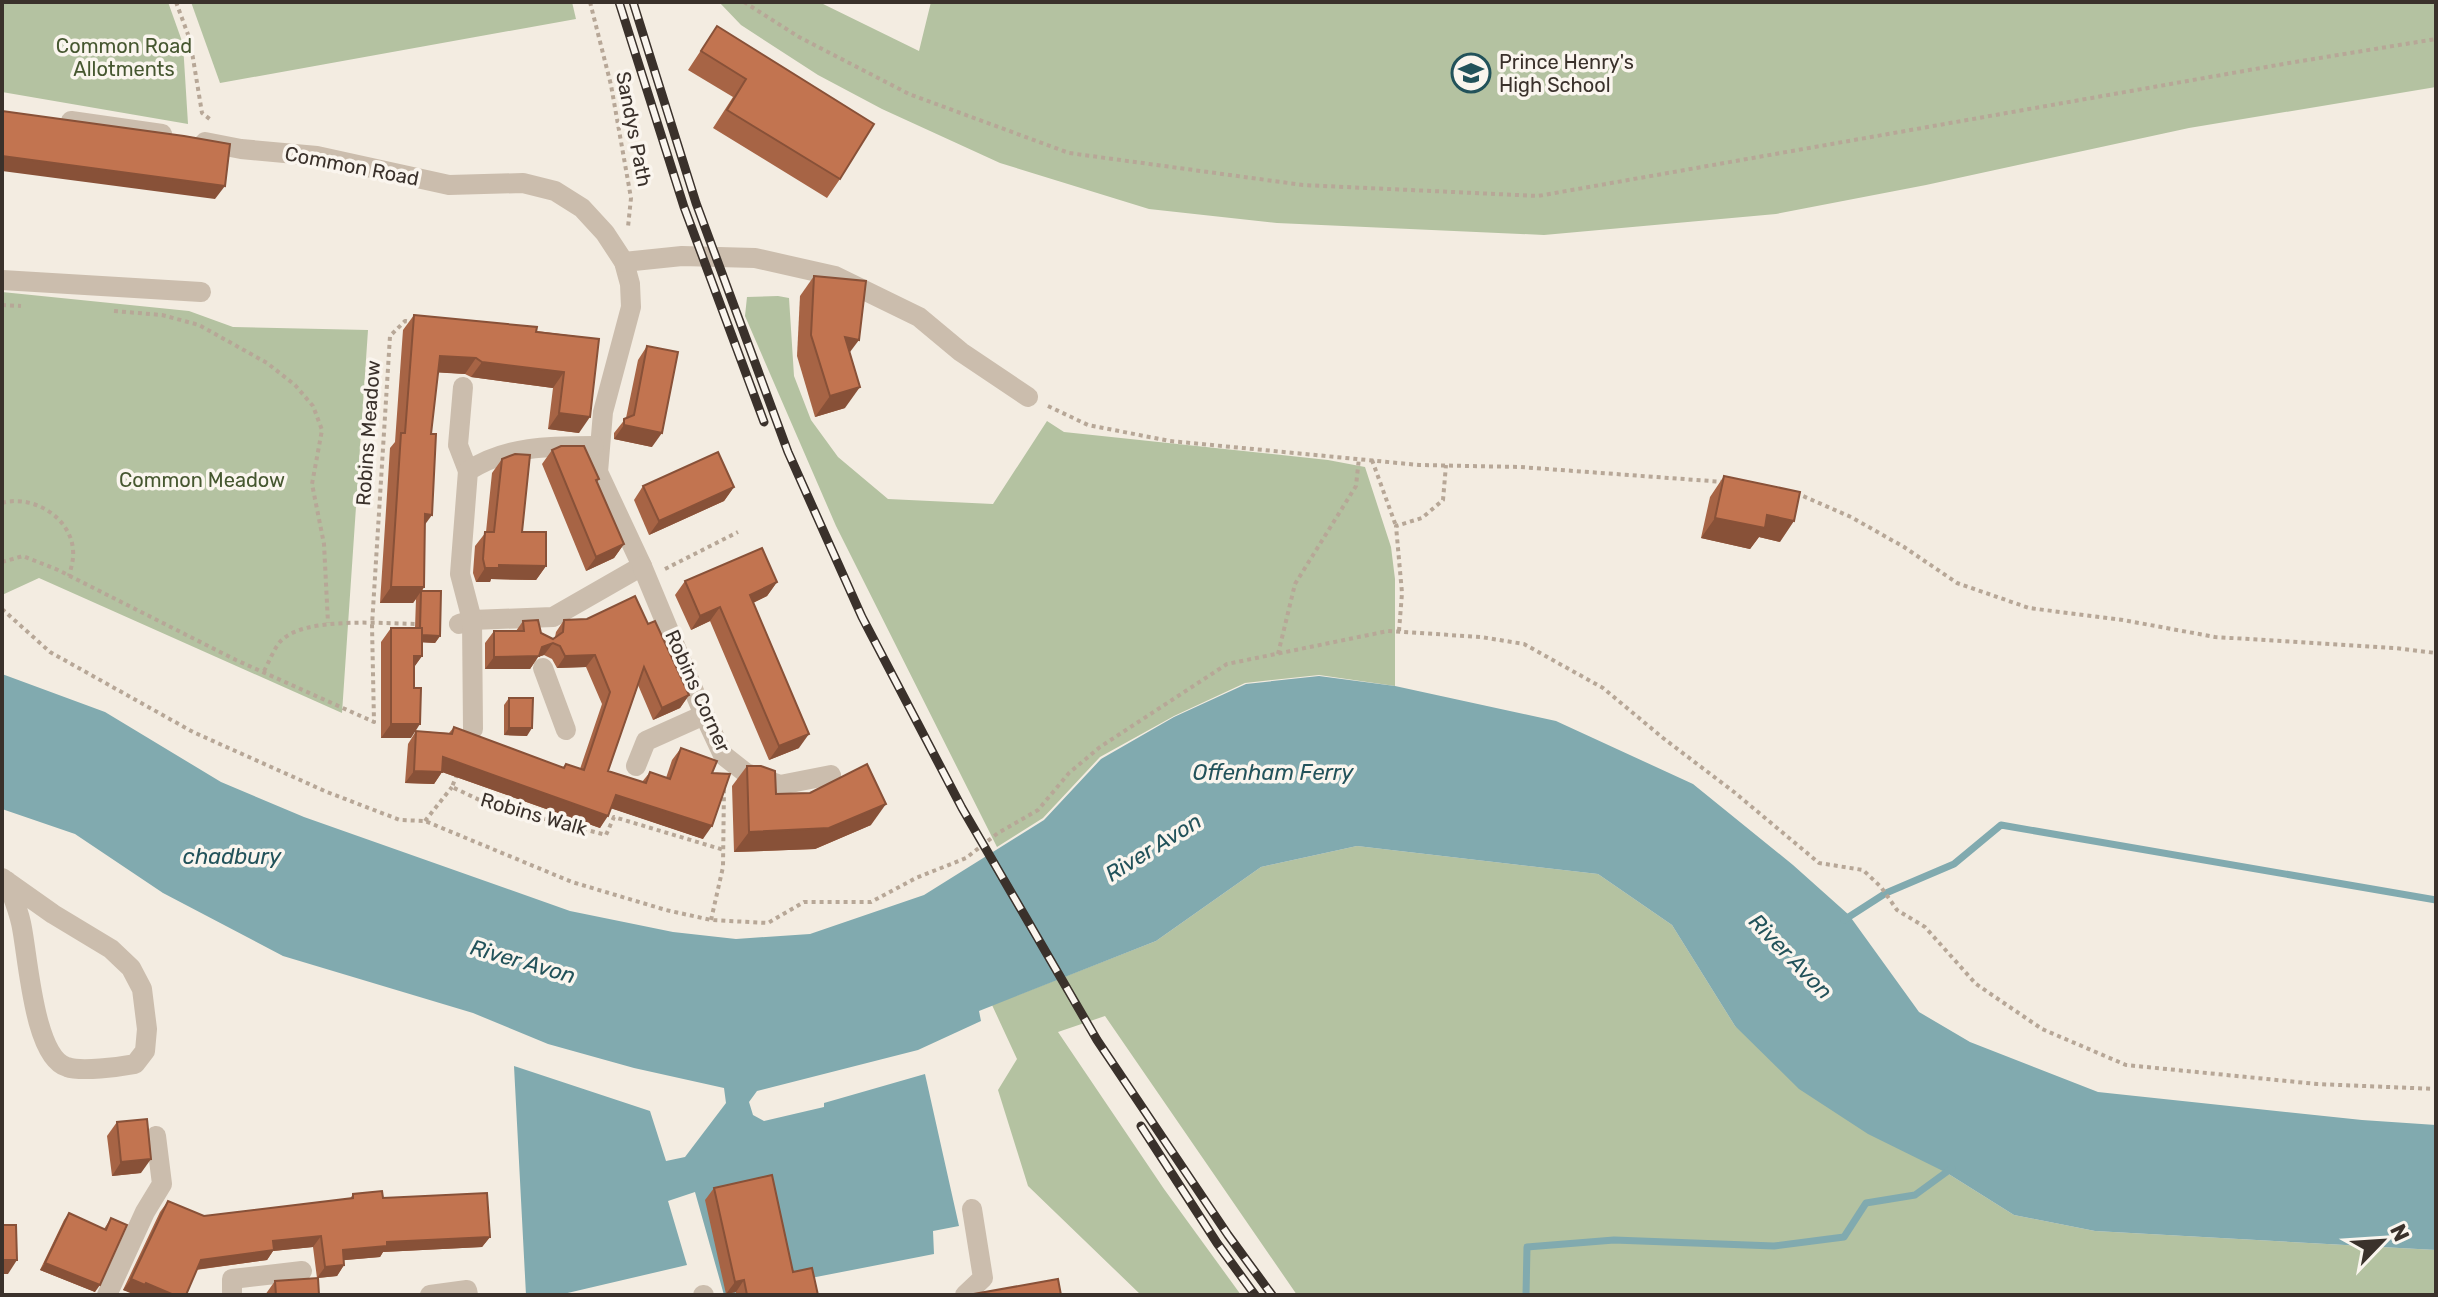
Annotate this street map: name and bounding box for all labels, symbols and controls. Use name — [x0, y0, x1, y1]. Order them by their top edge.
park label: Common Road Allotments — [56, 34, 192, 81]
place label: Prince Henry's High School — [1499, 50, 1634, 97]
school or university icon: Prince Henry's High School — [1450, 52, 1492, 94]
street label: Sandys Path — [611, 69, 657, 189]
street label: Common Road — [283, 141, 421, 191]
street label: Robins Meadow — [351, 359, 385, 507]
park label: Common Meadow — [119, 468, 285, 492]
street label: Robins Corner — [660, 626, 736, 756]
water label: Offenham Ferry — [1193, 759, 1354, 786]
street label: Robins Walk — [478, 787, 591, 841]
water label: River Avon — [1100, 807, 1206, 888]
water label: chadbury — [183, 843, 282, 870]
water label: River Avon — [1743, 908, 1838, 1005]
water label: River Avon — [467, 934, 579, 989]
north arrow — [2342, 1201, 2422, 1281]
text: N — [2384, 1220, 2415, 1246]

